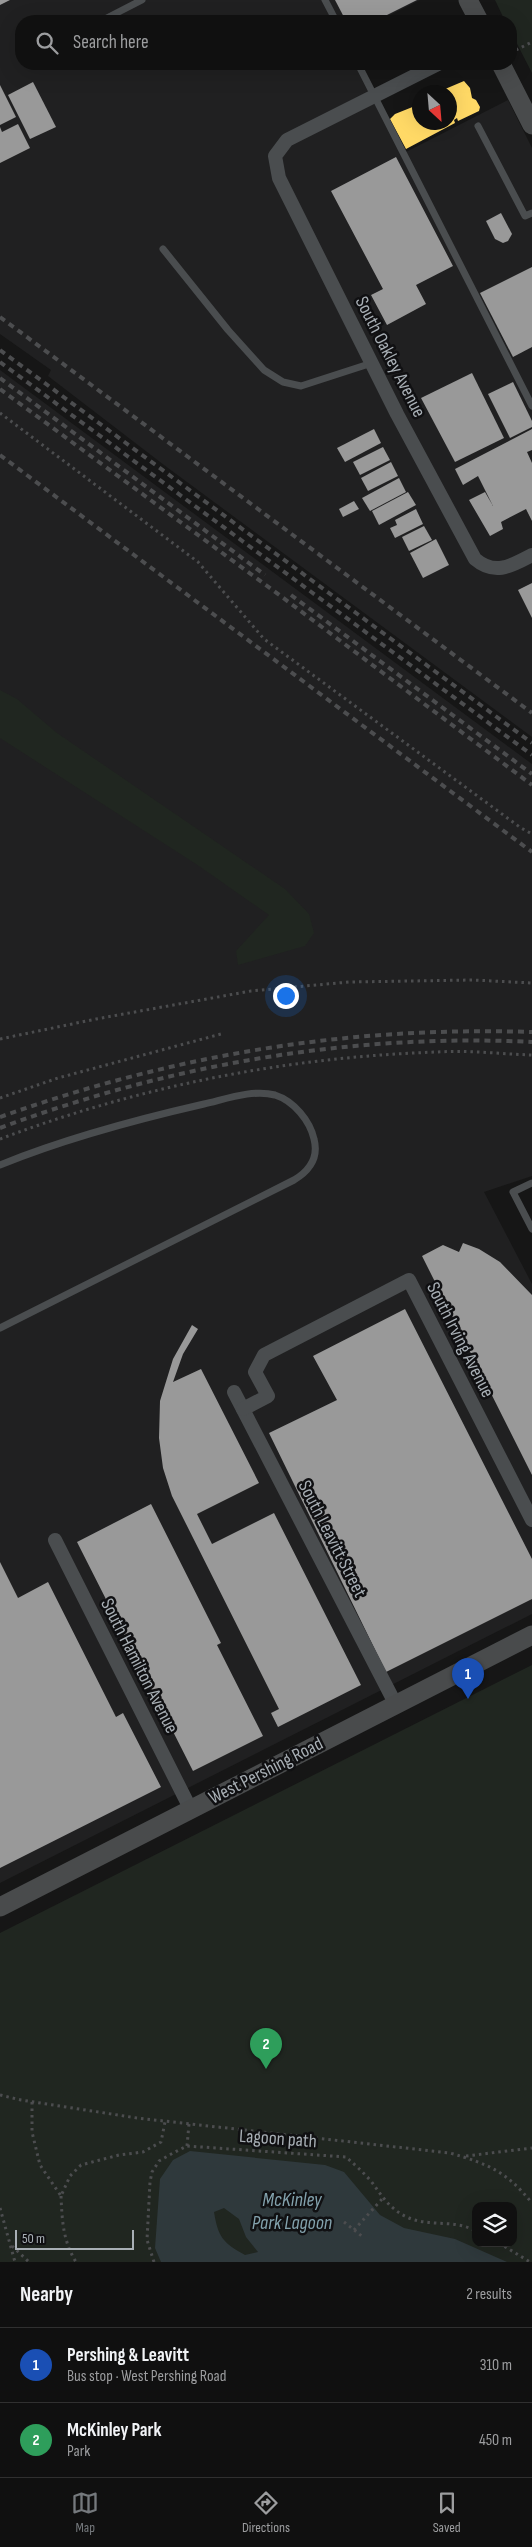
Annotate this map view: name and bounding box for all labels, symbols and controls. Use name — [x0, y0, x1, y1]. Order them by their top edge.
search box — [15, 15, 517, 70]
icon: search — [33, 29, 61, 57]
text: Search here — [73, 31, 149, 54]
north arrow — [412, 85, 457, 130]
street label: South Oakley Avenue — [350, 293, 430, 421]
your location — [273, 983, 299, 1009]
street label: South Irving Avenue — [421, 1278, 499, 1402]
street label: South Leavitt Street — [293, 1477, 371, 1601]
street label: South Hamilton Avenue — [95, 1595, 183, 1737]
pin: 1 — [452, 1658, 484, 1699]
street label: West Pershing Road — [205, 1732, 327, 1810]
pin: 2 — [250, 2028, 282, 2069]
street label: Lagoon path — [238, 2125, 318, 2153]
water label: McKinley Park Lagoon — [252, 2188, 332, 2235]
map controls — [472, 2202, 517, 2247]
button: layers — [472, 2202, 517, 2247]
scale bar — [15, 2227, 134, 2250]
text: 50 m — [22, 2230, 45, 2247]
text: Nearby — [20, 2282, 73, 2307]
text: 2 results — [466, 2285, 512, 2304]
text: Pershing & Leavitt — [67, 2344, 189, 2367]
text: 1 — [33, 2356, 39, 2375]
text: 310 m — [480, 2356, 512, 2375]
text: Bus stop · West Pershing Road — [67, 2367, 226, 2386]
text: McKinley Park — [67, 2419, 161, 2442]
text: 2 — [32, 2431, 40, 2450]
text: 450 m — [479, 2431, 512, 2450]
text: Park — [67, 2442, 90, 2461]
tab: Map — [71, 2489, 99, 2536]
tab: Directions — [242, 2489, 290, 2536]
tab: Saved — [433, 2489, 461, 2536]

